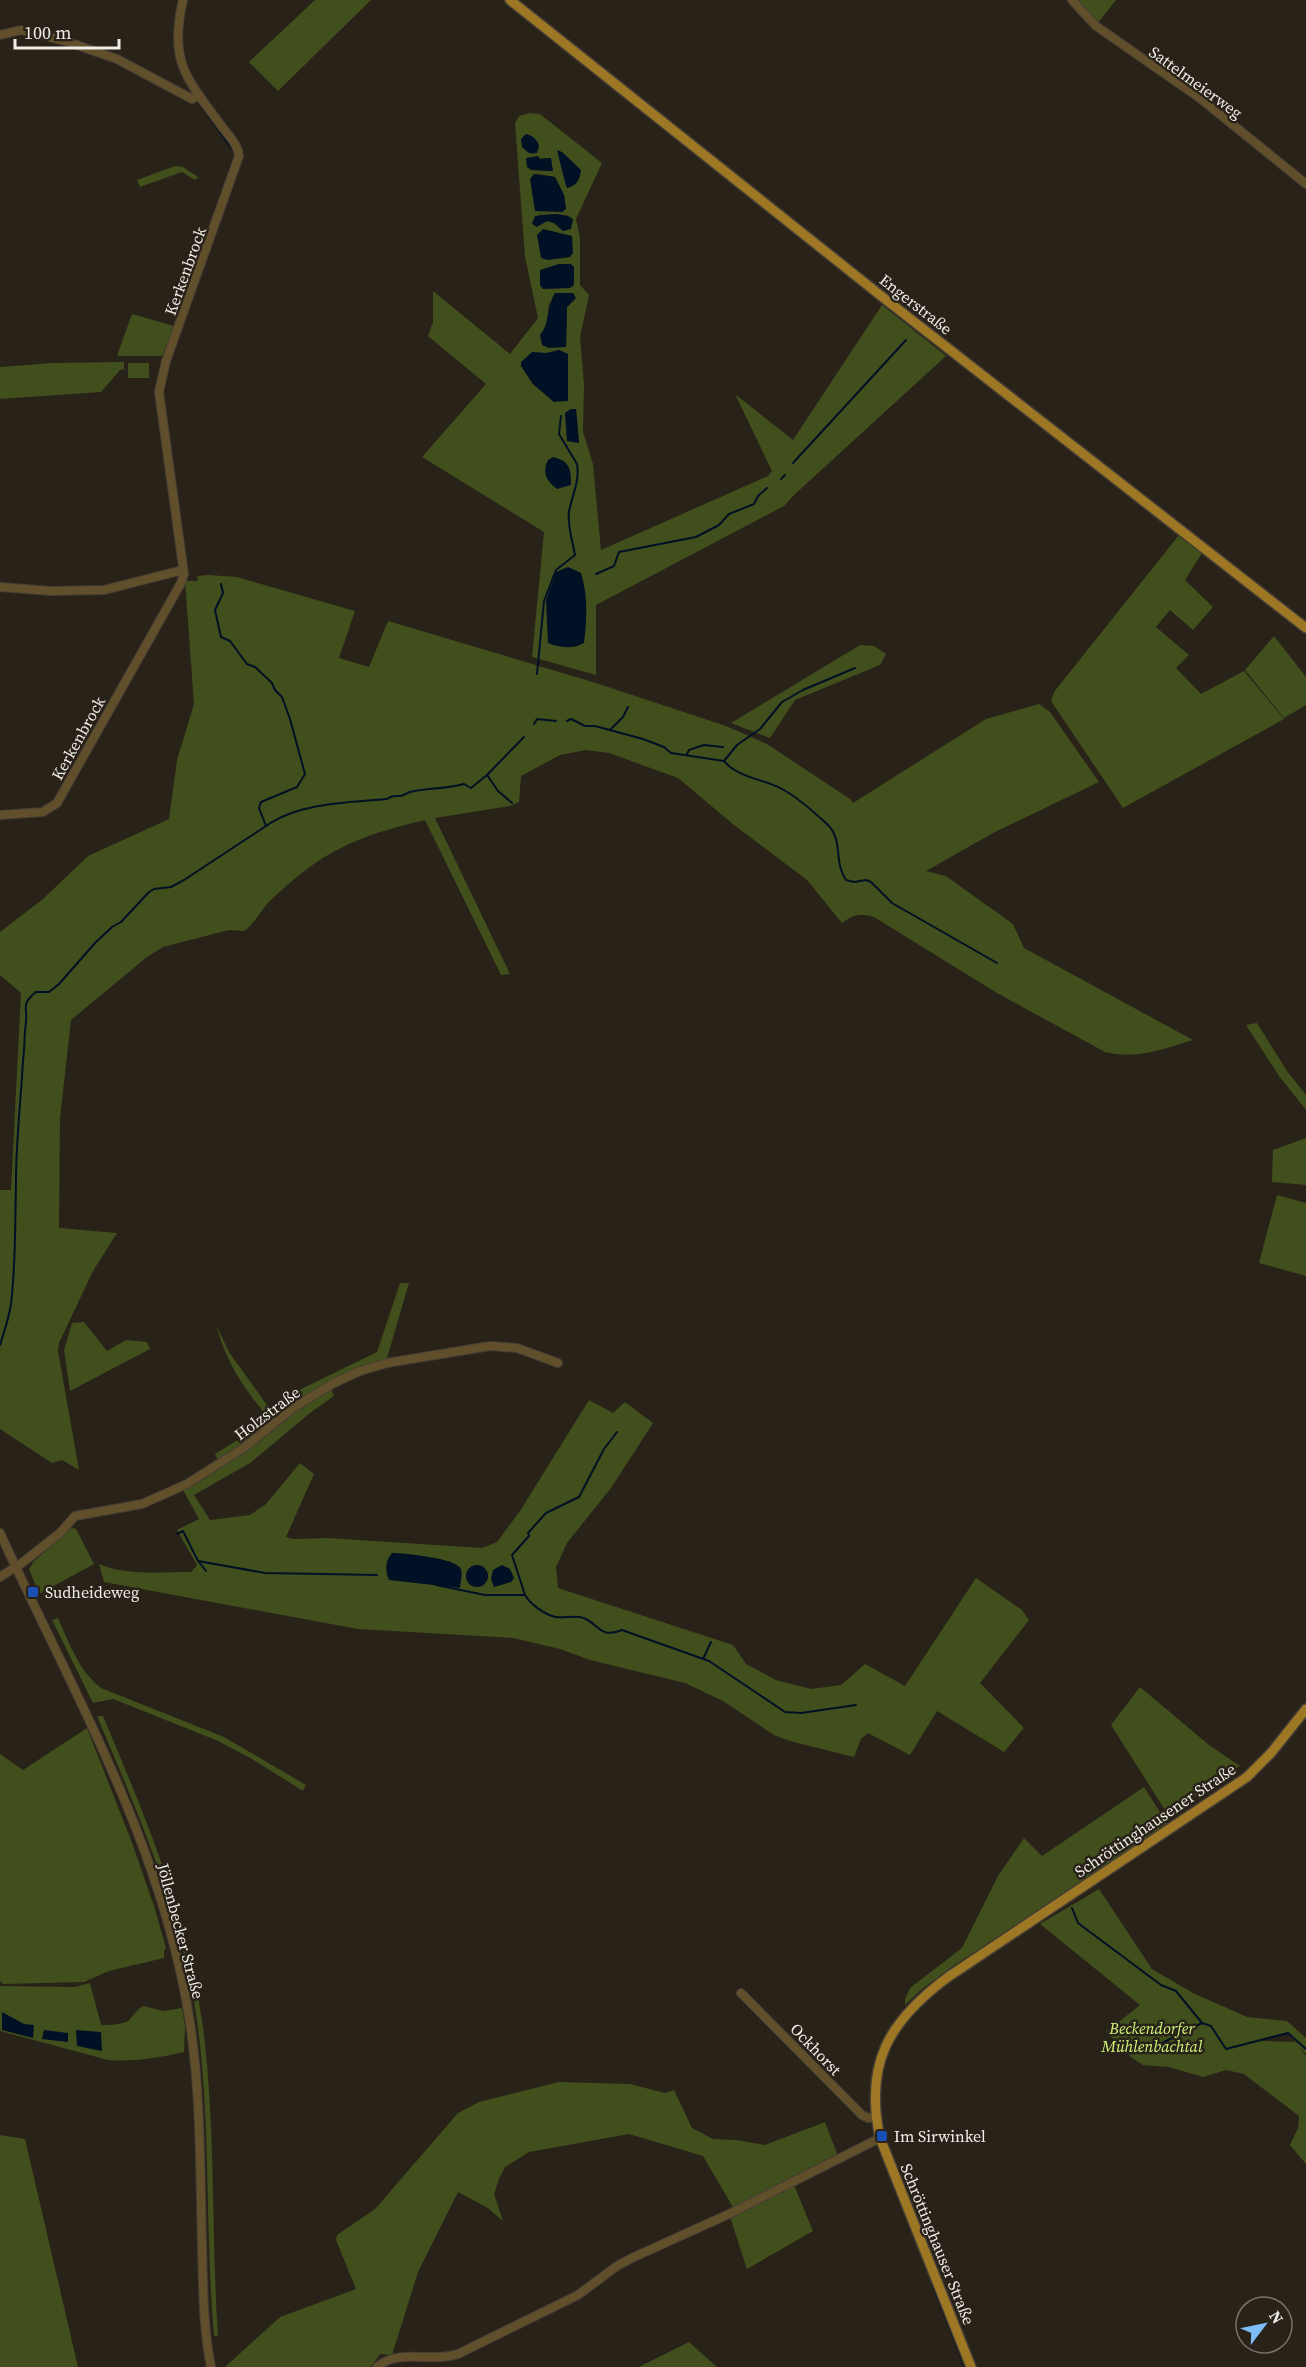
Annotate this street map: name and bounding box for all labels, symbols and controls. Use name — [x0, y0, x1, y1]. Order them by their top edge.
scale bar — [15, 12, 118, 50]
text: 100 m — [24, 20, 71, 45]
street label: Sattelmeierweg — [1145, 41, 1247, 123]
street label: Kerkenbrock — [159, 224, 211, 318]
street label: Engerstraße — [875, 269, 957, 339]
street label: Kerkenbrock — [46, 692, 110, 784]
street label: Holzstraße — [229, 1381, 305, 1445]
place label: Sudheideweg — [45, 1581, 139, 1603]
marker: Sudheideweg — [26, 1585, 40, 1599]
street label: Schröttinghausener Straße — [1070, 1758, 1240, 1882]
street label: Jöllenbecker Straße — [152, 1860, 210, 2001]
park label: Beckendorfer Mühlenbachtal — [1101, 2017, 1203, 2057]
street label: Ockhorst — [786, 2018, 847, 2081]
place label: Im Sirwinkel — [894, 2125, 986, 2147]
marker: Im Sirwinkel — [875, 2129, 889, 2143]
street label: Schröttinghauser Straße — [896, 2160, 980, 2328]
north arrow — [1234, 2295, 1294, 2355]
text: N — [1264, 2306, 1289, 2328]

